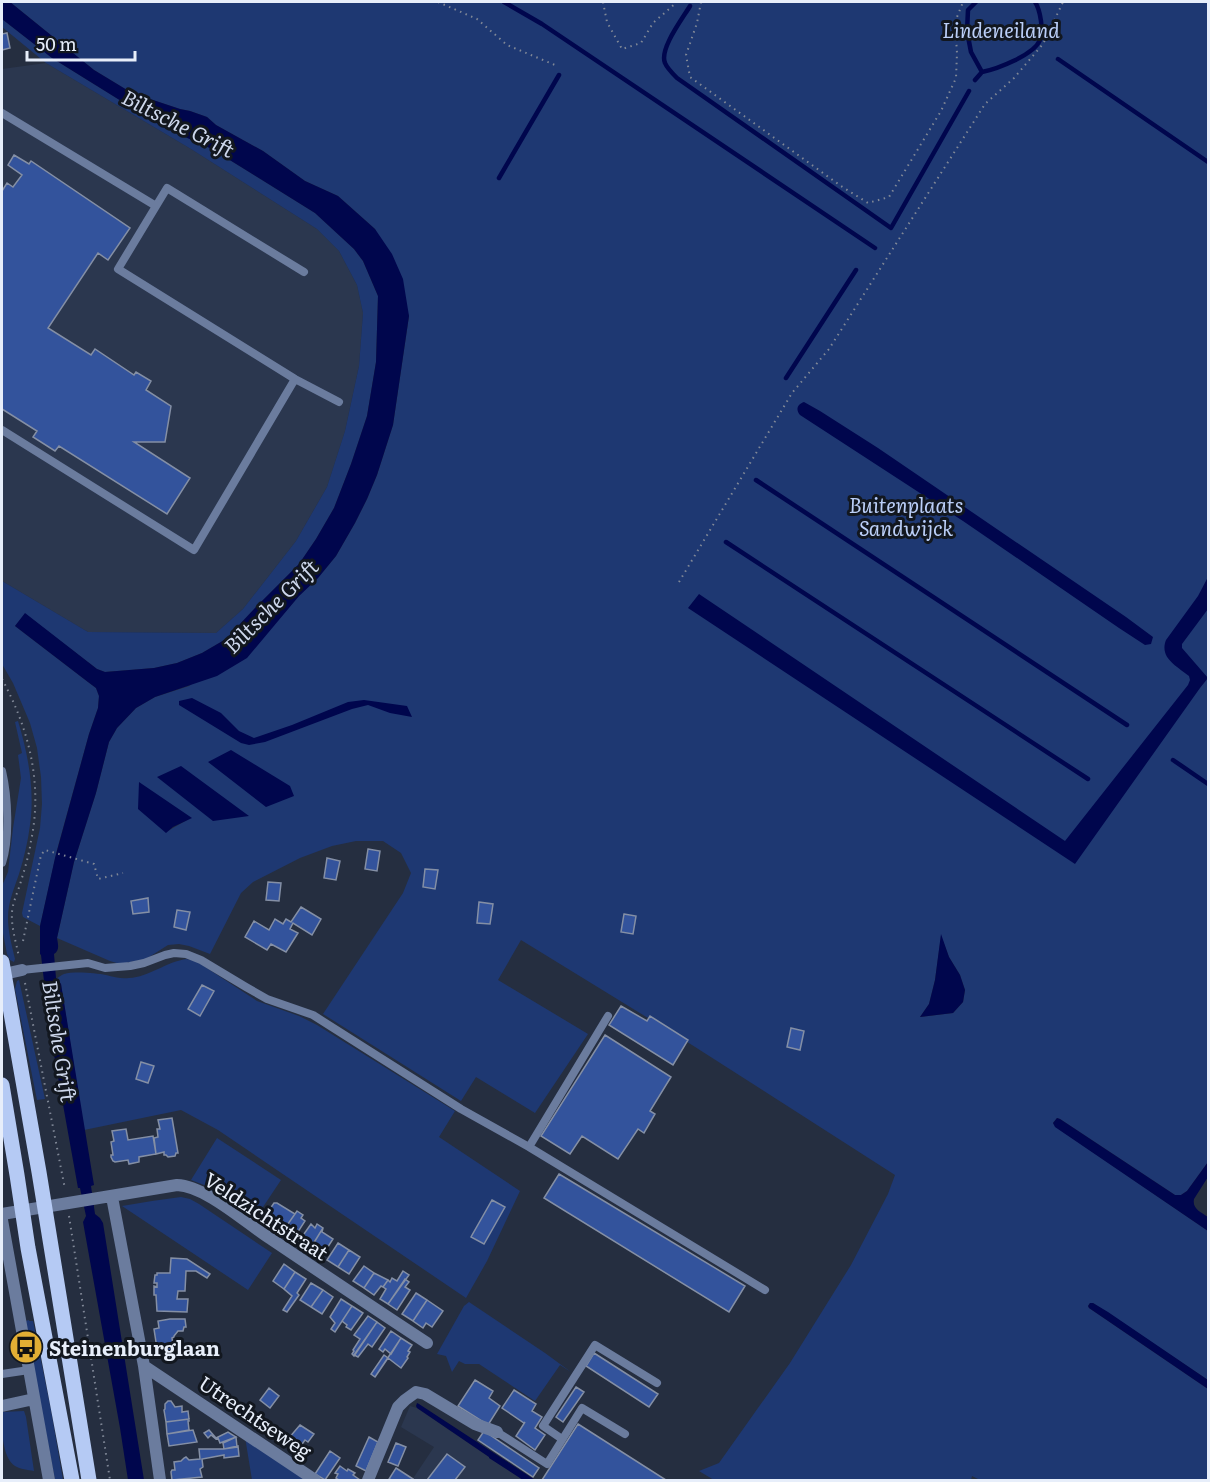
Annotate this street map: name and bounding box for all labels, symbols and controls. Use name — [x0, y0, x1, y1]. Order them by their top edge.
park label: Lindeneiland — [942, 14, 1060, 44]
scale bar — [27, 24, 135, 62]
text: 50 m — [36, 30, 77, 57]
water label: Biltsche Grift — [117, 80, 241, 164]
park label: Buitenplaats Sandwijck — [849, 489, 963, 542]
water label: Biltsche Grift — [216, 550, 325, 659]
water label: Biltsche Grift — [36, 978, 86, 1105]
street label: Veldzichtstraat — [199, 1163, 335, 1267]
bus stop icon: Steinenburglaan — [8, 1329, 44, 1365]
place label: Steinenburglaan — [49, 1332, 220, 1362]
street label: Utrechtseweg — [194, 1367, 319, 1465]

